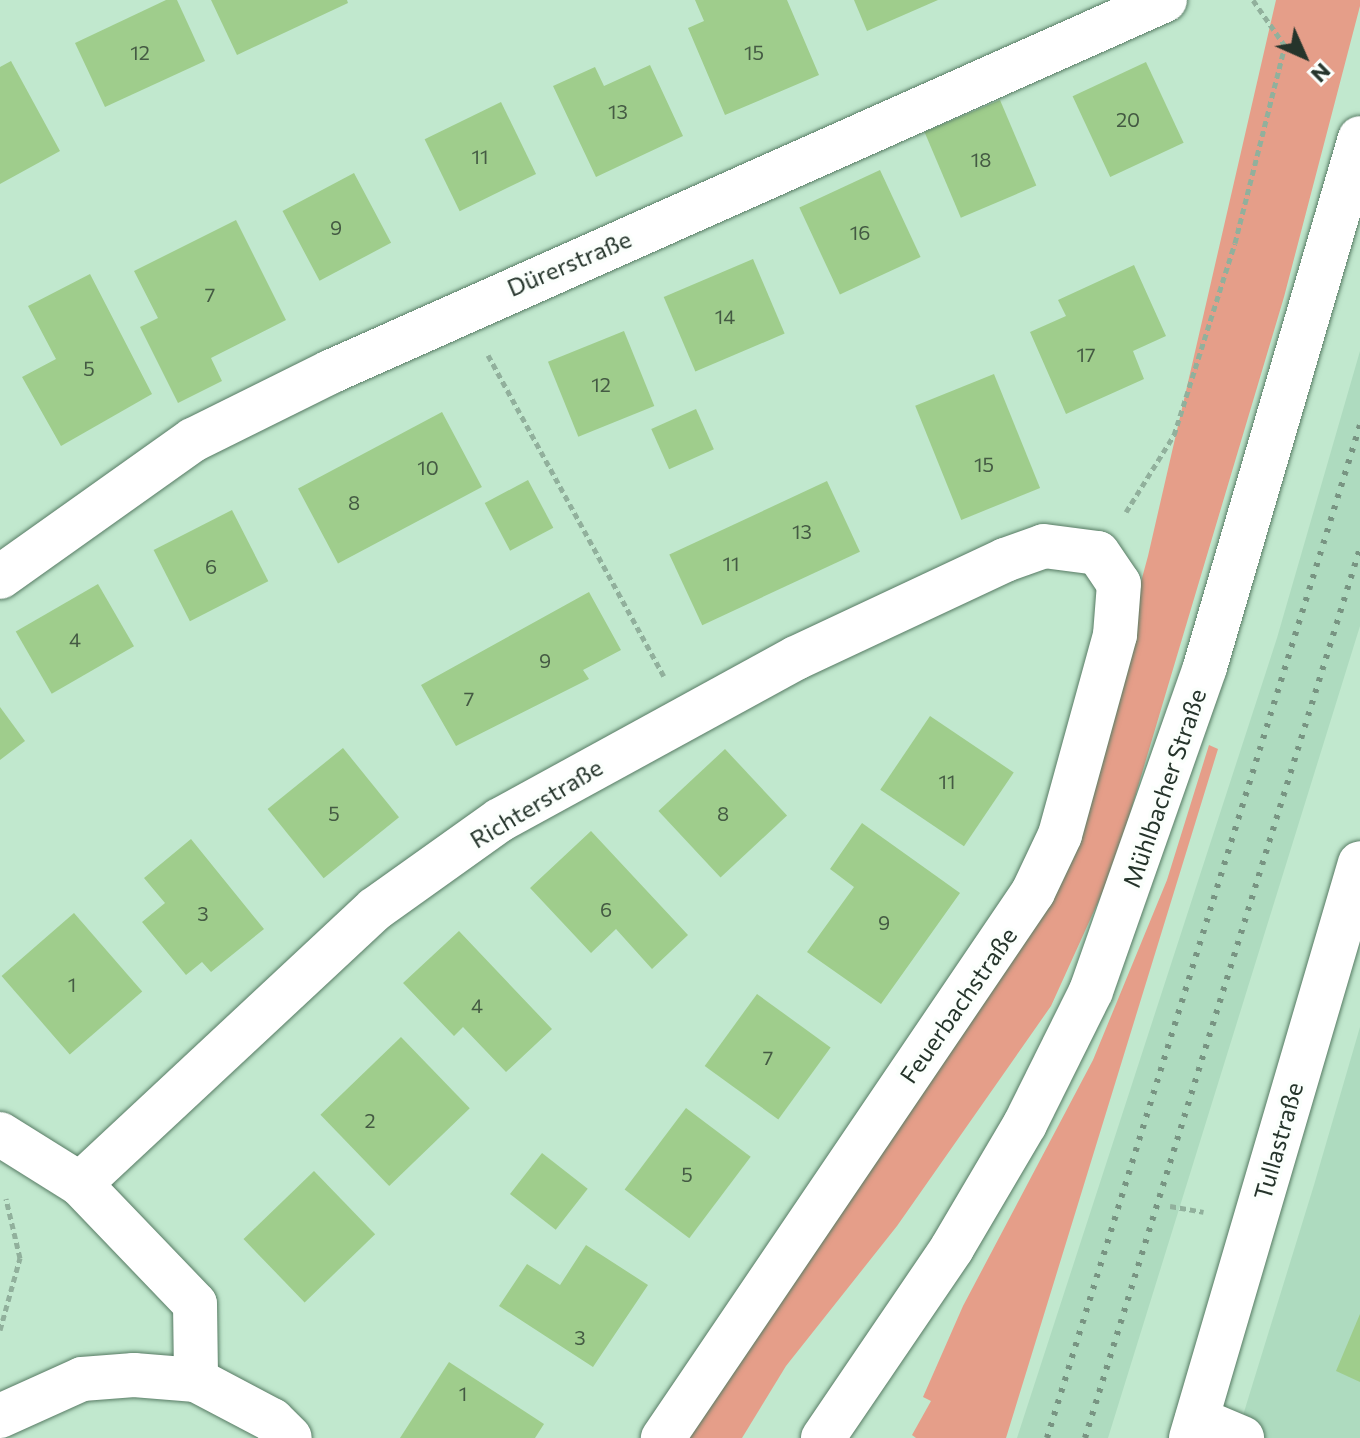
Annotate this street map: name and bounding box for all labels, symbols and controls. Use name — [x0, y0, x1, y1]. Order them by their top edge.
north arrow — [1264, 16, 1344, 96]
house number: 12 — [130, 40, 150, 64]
house number: 15 — [744, 40, 764, 64]
text: N — [1306, 58, 1337, 89]
house number: 13 — [608, 99, 628, 123]
house number: 20 — [1116, 107, 1140, 131]
house number: 11 — [471, 144, 489, 168]
house number: 18 — [971, 147, 991, 171]
house number: 9 — [330, 215, 342, 239]
house number: 16 — [850, 220, 870, 244]
street label: Dürerstraße — [503, 224, 635, 302]
house number: 7 — [205, 282, 215, 306]
house number: 14 — [715, 304, 735, 328]
house number: 17 — [1076, 342, 1096, 366]
house number: 5 — [83, 356, 95, 380]
house number: 12 — [591, 372, 611, 396]
house number: 15 — [974, 452, 994, 476]
house number: 10 — [417, 455, 439, 479]
house number: 8 — [348, 490, 360, 514]
house number: 13 — [792, 519, 812, 543]
house number: 11 — [722, 551, 740, 575]
house number: 6 — [205, 554, 217, 578]
house number: 4 — [69, 627, 81, 651]
house number: 9 — [539, 648, 551, 672]
street label: Mühlbacher Straße — [1116, 685, 1212, 891]
house number: 7 — [464, 686, 474, 710]
street label: Richterstraße — [465, 752, 607, 854]
house number: 11 — [938, 769, 956, 793]
house number: 5 — [328, 801, 340, 825]
house number: 8 — [717, 801, 729, 825]
house number: 6 — [600, 897, 612, 921]
house number: 3 — [197, 901, 209, 925]
house number: 9 — [878, 910, 890, 934]
street label: Feuerbachstraße — [894, 921, 1022, 1089]
house number: 1 — [68, 972, 76, 996]
house number: 4 — [471, 993, 483, 1017]
house number: 7 — [763, 1045, 773, 1069]
street label: Tullastraße — [1247, 1079, 1309, 1203]
house number: 2 — [364, 1108, 376, 1132]
house number: 5 — [681, 1162, 693, 1186]
house number: 3 — [574, 1325, 586, 1349]
house number: 1 — [459, 1381, 467, 1405]

